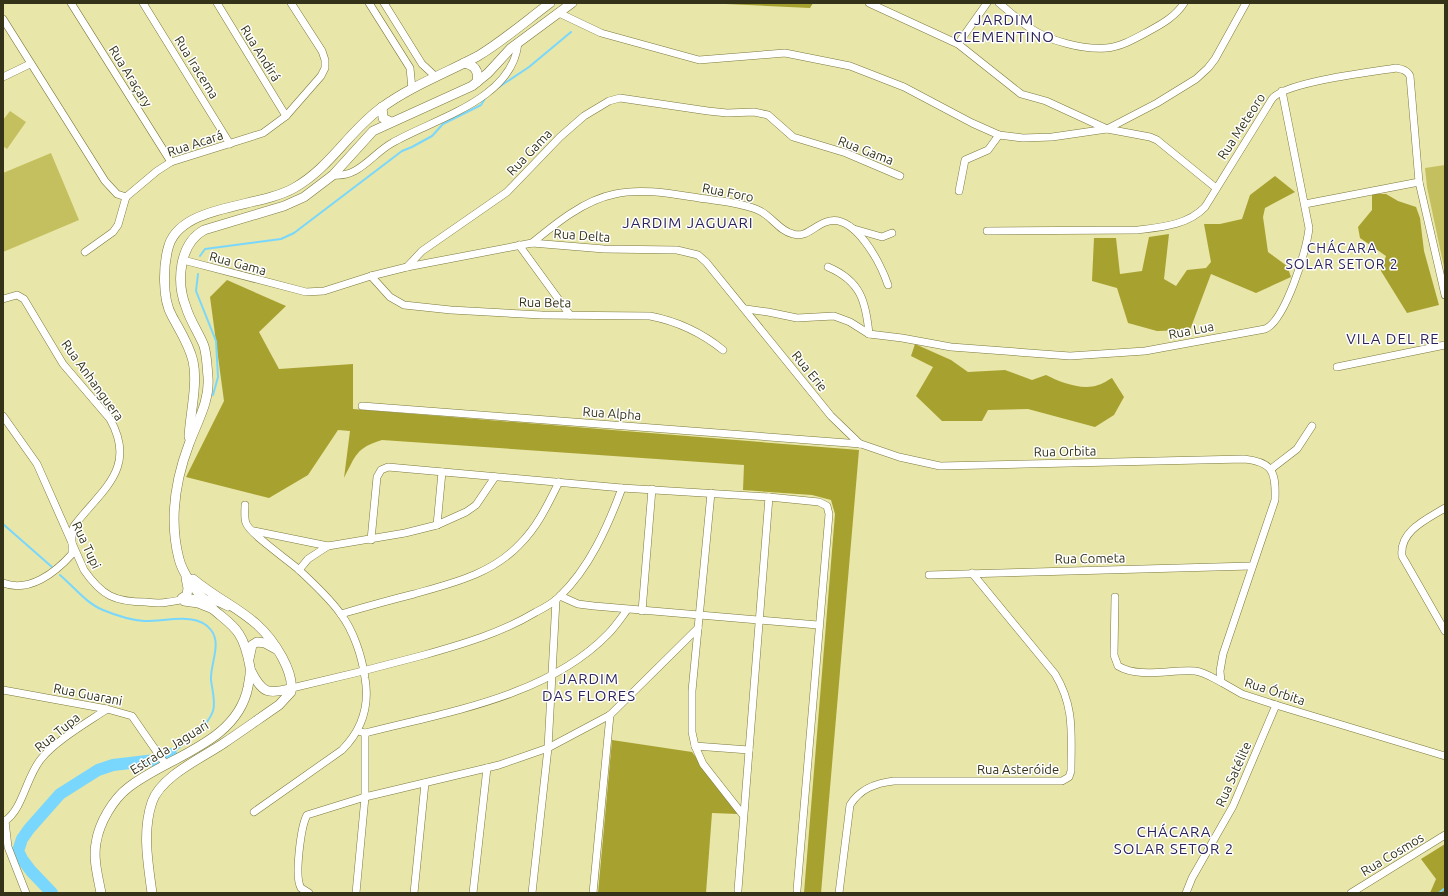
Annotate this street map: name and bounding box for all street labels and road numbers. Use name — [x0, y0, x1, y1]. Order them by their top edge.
street label: Rua Andirá — [238, 22, 284, 84]
street label: Rua Iracema — [172, 33, 222, 101]
street label: Rua Araçary — [107, 43, 155, 109]
street label: Rua Meteoro — [1214, 90, 1268, 162]
street label: Rua Gama — [504, 126, 554, 178]
street label: Rua Acará — [165, 127, 225, 159]
street label: Rua Gama — [836, 133, 896, 167]
street label: Rua Foro — [701, 180, 755, 204]
street label: Rua Delta — [553, 226, 611, 244]
street label: Rua Gama — [208, 249, 268, 277]
street label: Rua Beta — [519, 295, 571, 309]
street label: Rua Lua — [1167, 319, 1215, 341]
street label: Rua Anhanguera — [59, 337, 127, 423]
street label: Rua Erie — [790, 348, 830, 394]
street label: Rua Alpha — [582, 404, 642, 422]
street label: Rua Orbita — [1034, 443, 1096, 459]
street label: Rua Tupi — [70, 519, 104, 571]
street label: Rua Cometa — [1054, 550, 1126, 566]
street label: Rua Órbita — [1243, 675, 1307, 707]
street label: Rua Guarani — [52, 680, 124, 708]
street label: Rua Tupa — [32, 710, 82, 754]
street label: Estrada Jaguari — [127, 717, 211, 777]
street label: Rua Satélite — [1212, 739, 1254, 809]
street label: Rua Asteróide — [977, 762, 1059, 776]
street label: Rua Cosmos — [1358, 830, 1426, 878]

